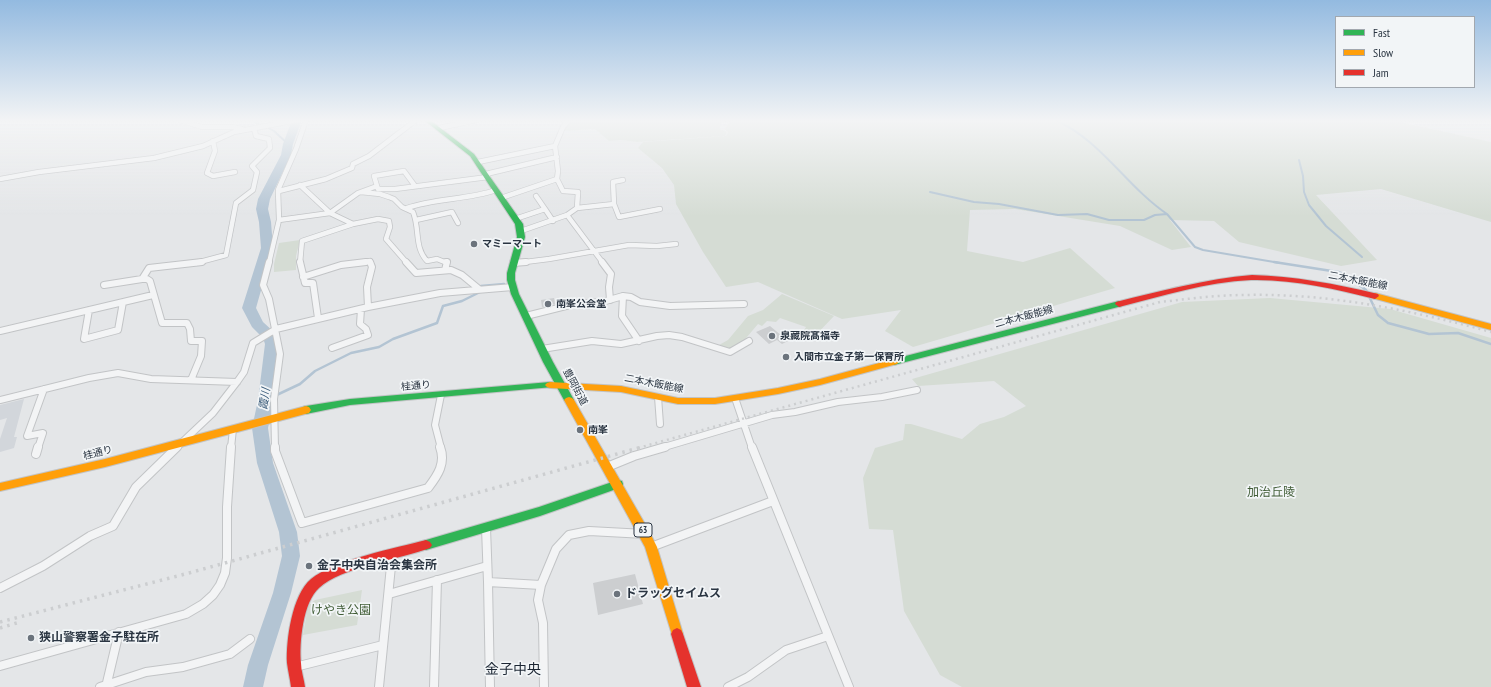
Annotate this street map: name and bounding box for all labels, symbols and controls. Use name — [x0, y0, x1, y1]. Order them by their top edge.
legend — [1335, 16, 1475, 88]
text: Fast — [1373, 25, 1390, 40]
text: Slow — [1373, 45, 1393, 60]
text: Jam — [1373, 65, 1389, 80]
place label: マミーマート — [482, 238, 542, 250]
marker: マミーマート — [469, 239, 479, 249]
street label: 二本木飯能線 — [1327, 269, 1389, 293]
place label: 南峯公会堂 — [556, 298, 606, 310]
marker: 南峯公会堂 — [543, 299, 553, 309]
street label: 二本木飯能線 — [993, 303, 1055, 331]
place label: 泉藏院髙福寺 — [780, 330, 840, 342]
marker: 泉藏院髙福寺 — [767, 331, 777, 341]
place label: 入間市立金子第一保育所 — [794, 351, 904, 363]
marker: 入間市立金子第一保育所 — [781, 352, 791, 362]
street label: 豊岡街道 — [560, 367, 590, 407]
street label: 二本木飯能線 — [623, 372, 685, 396]
street label: 桂通り — [401, 379, 431, 393]
water label: 霞川 — [257, 387, 273, 411]
place label: 南峯 — [588, 424, 608, 436]
marker: 南峯 — [575, 425, 585, 435]
street label: 桂通り — [82, 444, 114, 462]
park label: 加治丘陵 — [1247, 486, 1295, 500]
road number: 63 — [634, 523, 652, 537]
place label: 金子中央自治会集会所 — [317, 559, 437, 573]
marker: 金子中央自治会集会所 — [304, 561, 314, 571]
place label: ドラッグセイムス — [625, 587, 721, 601]
marker: ドラッグセイムス — [612, 589, 622, 599]
park label: けやき公園 — [311, 604, 371, 618]
place label: 狭山警察署金子駐在所 — [39, 631, 159, 645]
marker: 狭山警察署金子駐在所 — [26, 633, 36, 643]
district label: 金子中央 — [485, 662, 541, 678]

